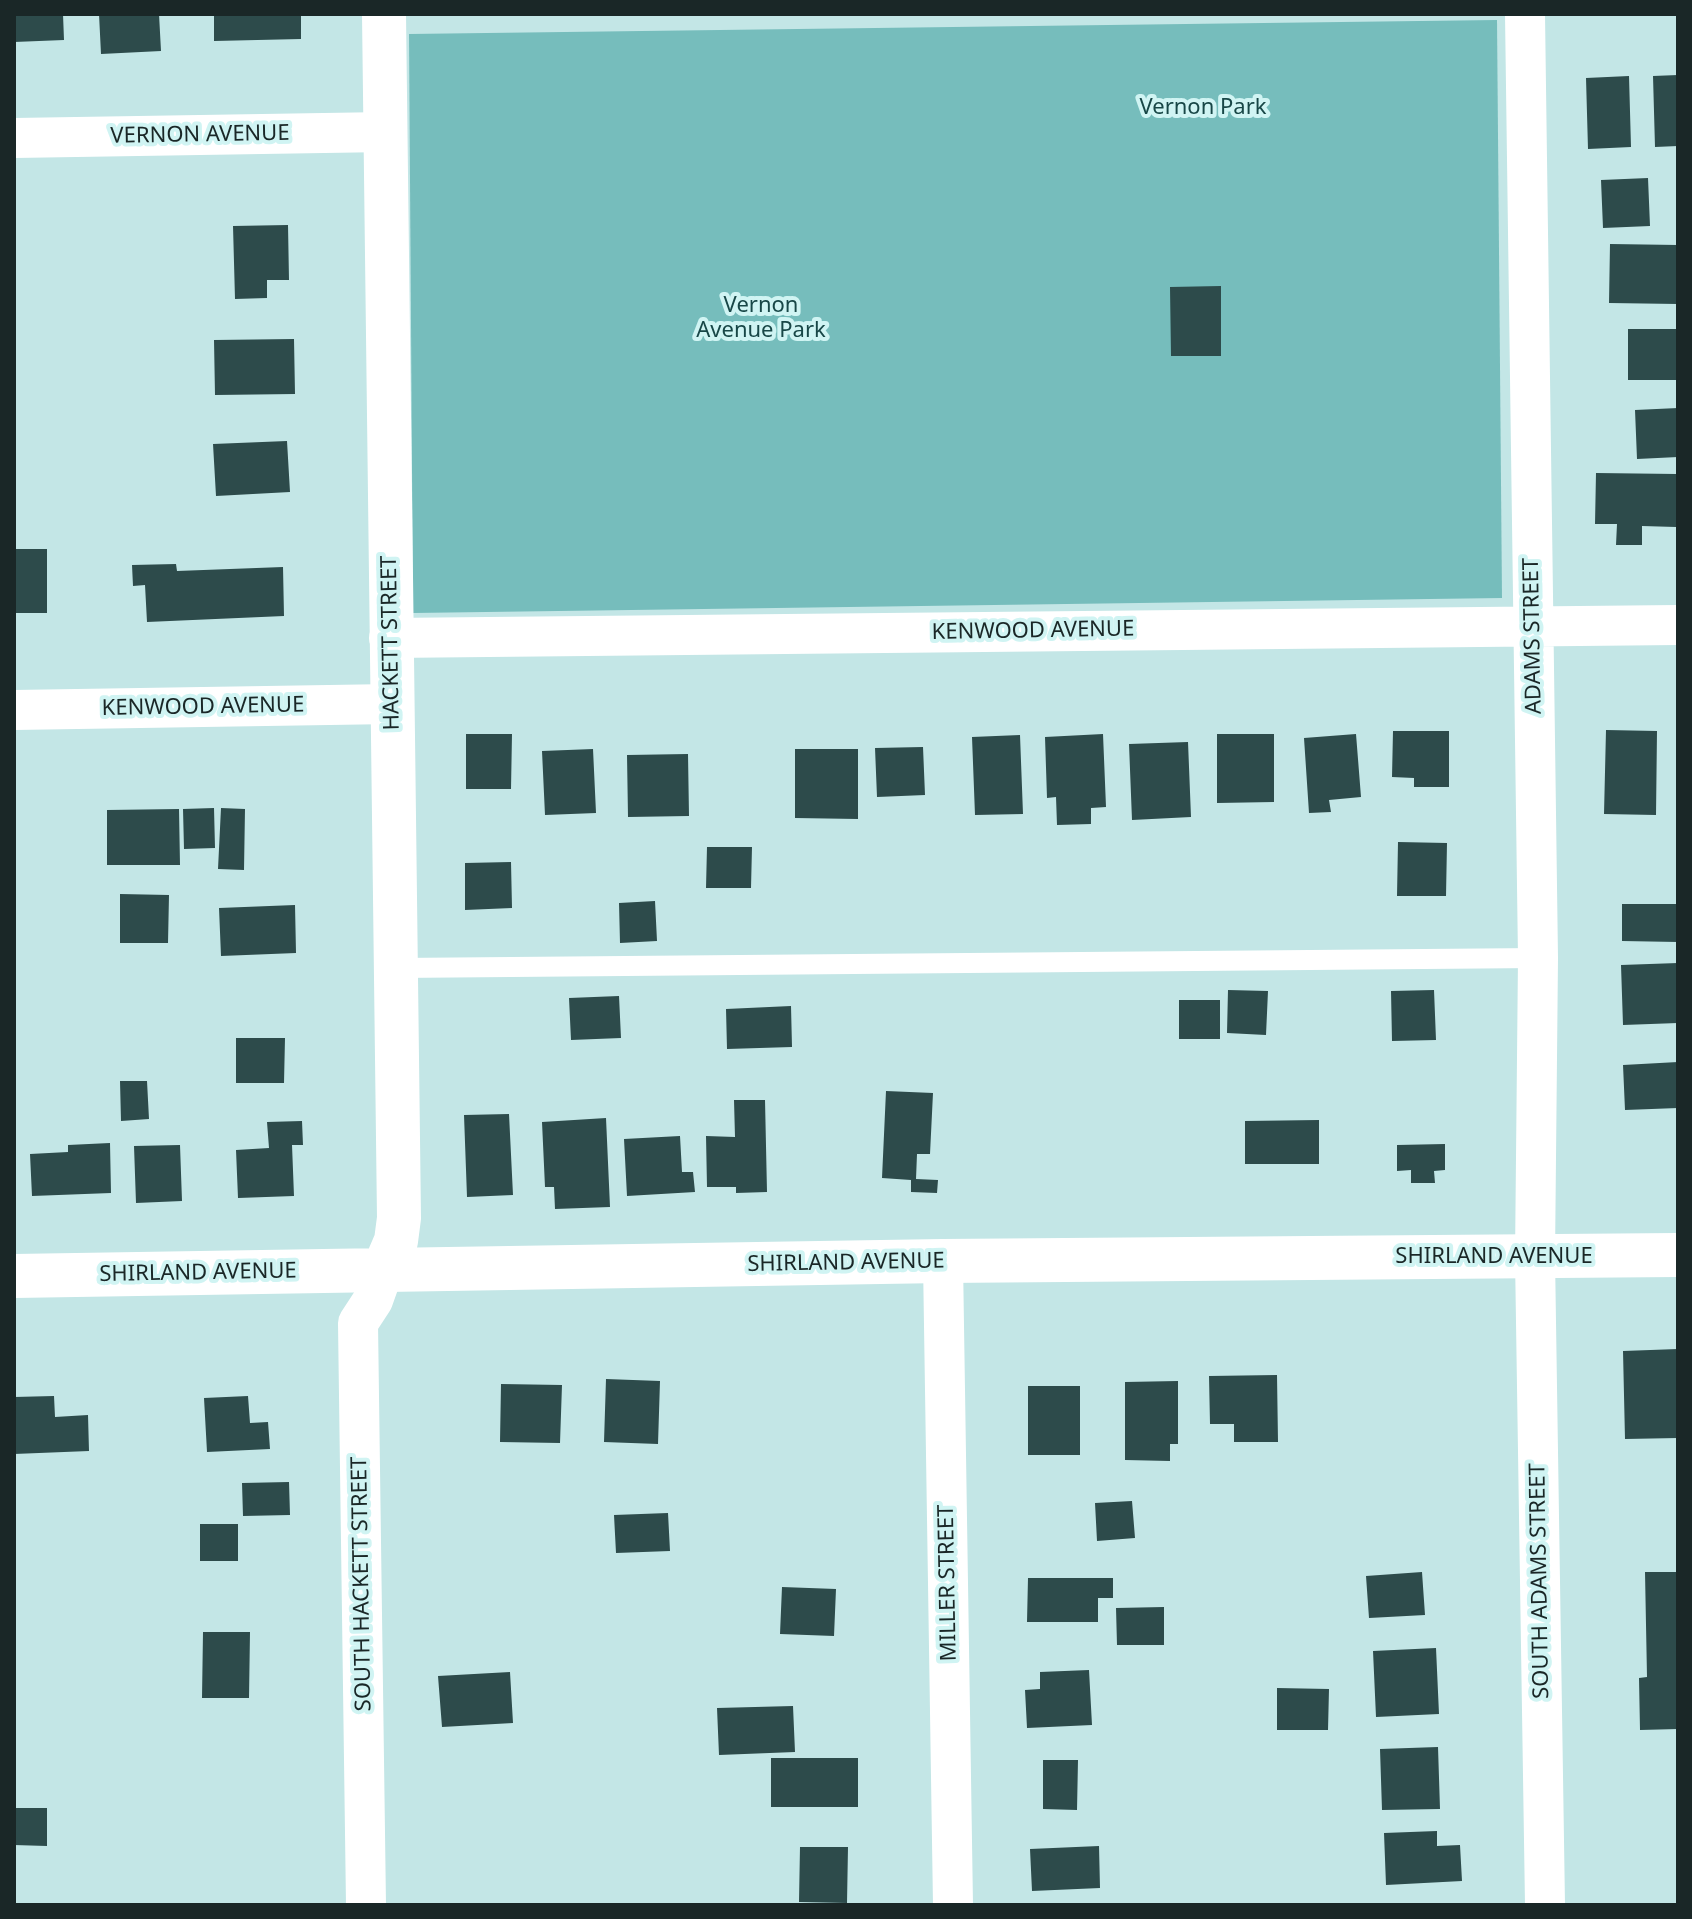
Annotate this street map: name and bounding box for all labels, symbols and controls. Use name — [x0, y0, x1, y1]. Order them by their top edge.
park label: Vernon Park — [1140, 95, 1266, 121]
street label: VERNON AVENUE — [110, 120, 290, 150]
park label: Vernon Avenue Park — [696, 293, 826, 344]
street label: HACKETT STREET — [376, 555, 406, 731]
street label: ADAMS STREET — [1518, 558, 1548, 714]
street label: KENWOOD AVENUE — [931, 616, 1135, 646]
street label: KENWOOD AVENUE — [101, 692, 305, 722]
street label: SHIRLAND AVENUE — [1395, 1244, 1593, 1270]
street label: SHIRLAND AVENUE — [747, 1248, 945, 1278]
street label: SHIRLAND AVENUE — [99, 1258, 297, 1288]
street label: SOUTH HACKETT STREET — [347, 1456, 377, 1712]
street label: SOUTH ADAMS STREET — [1525, 1463, 1555, 1699]
street label: MILLER STREET — [933, 1504, 963, 1662]

